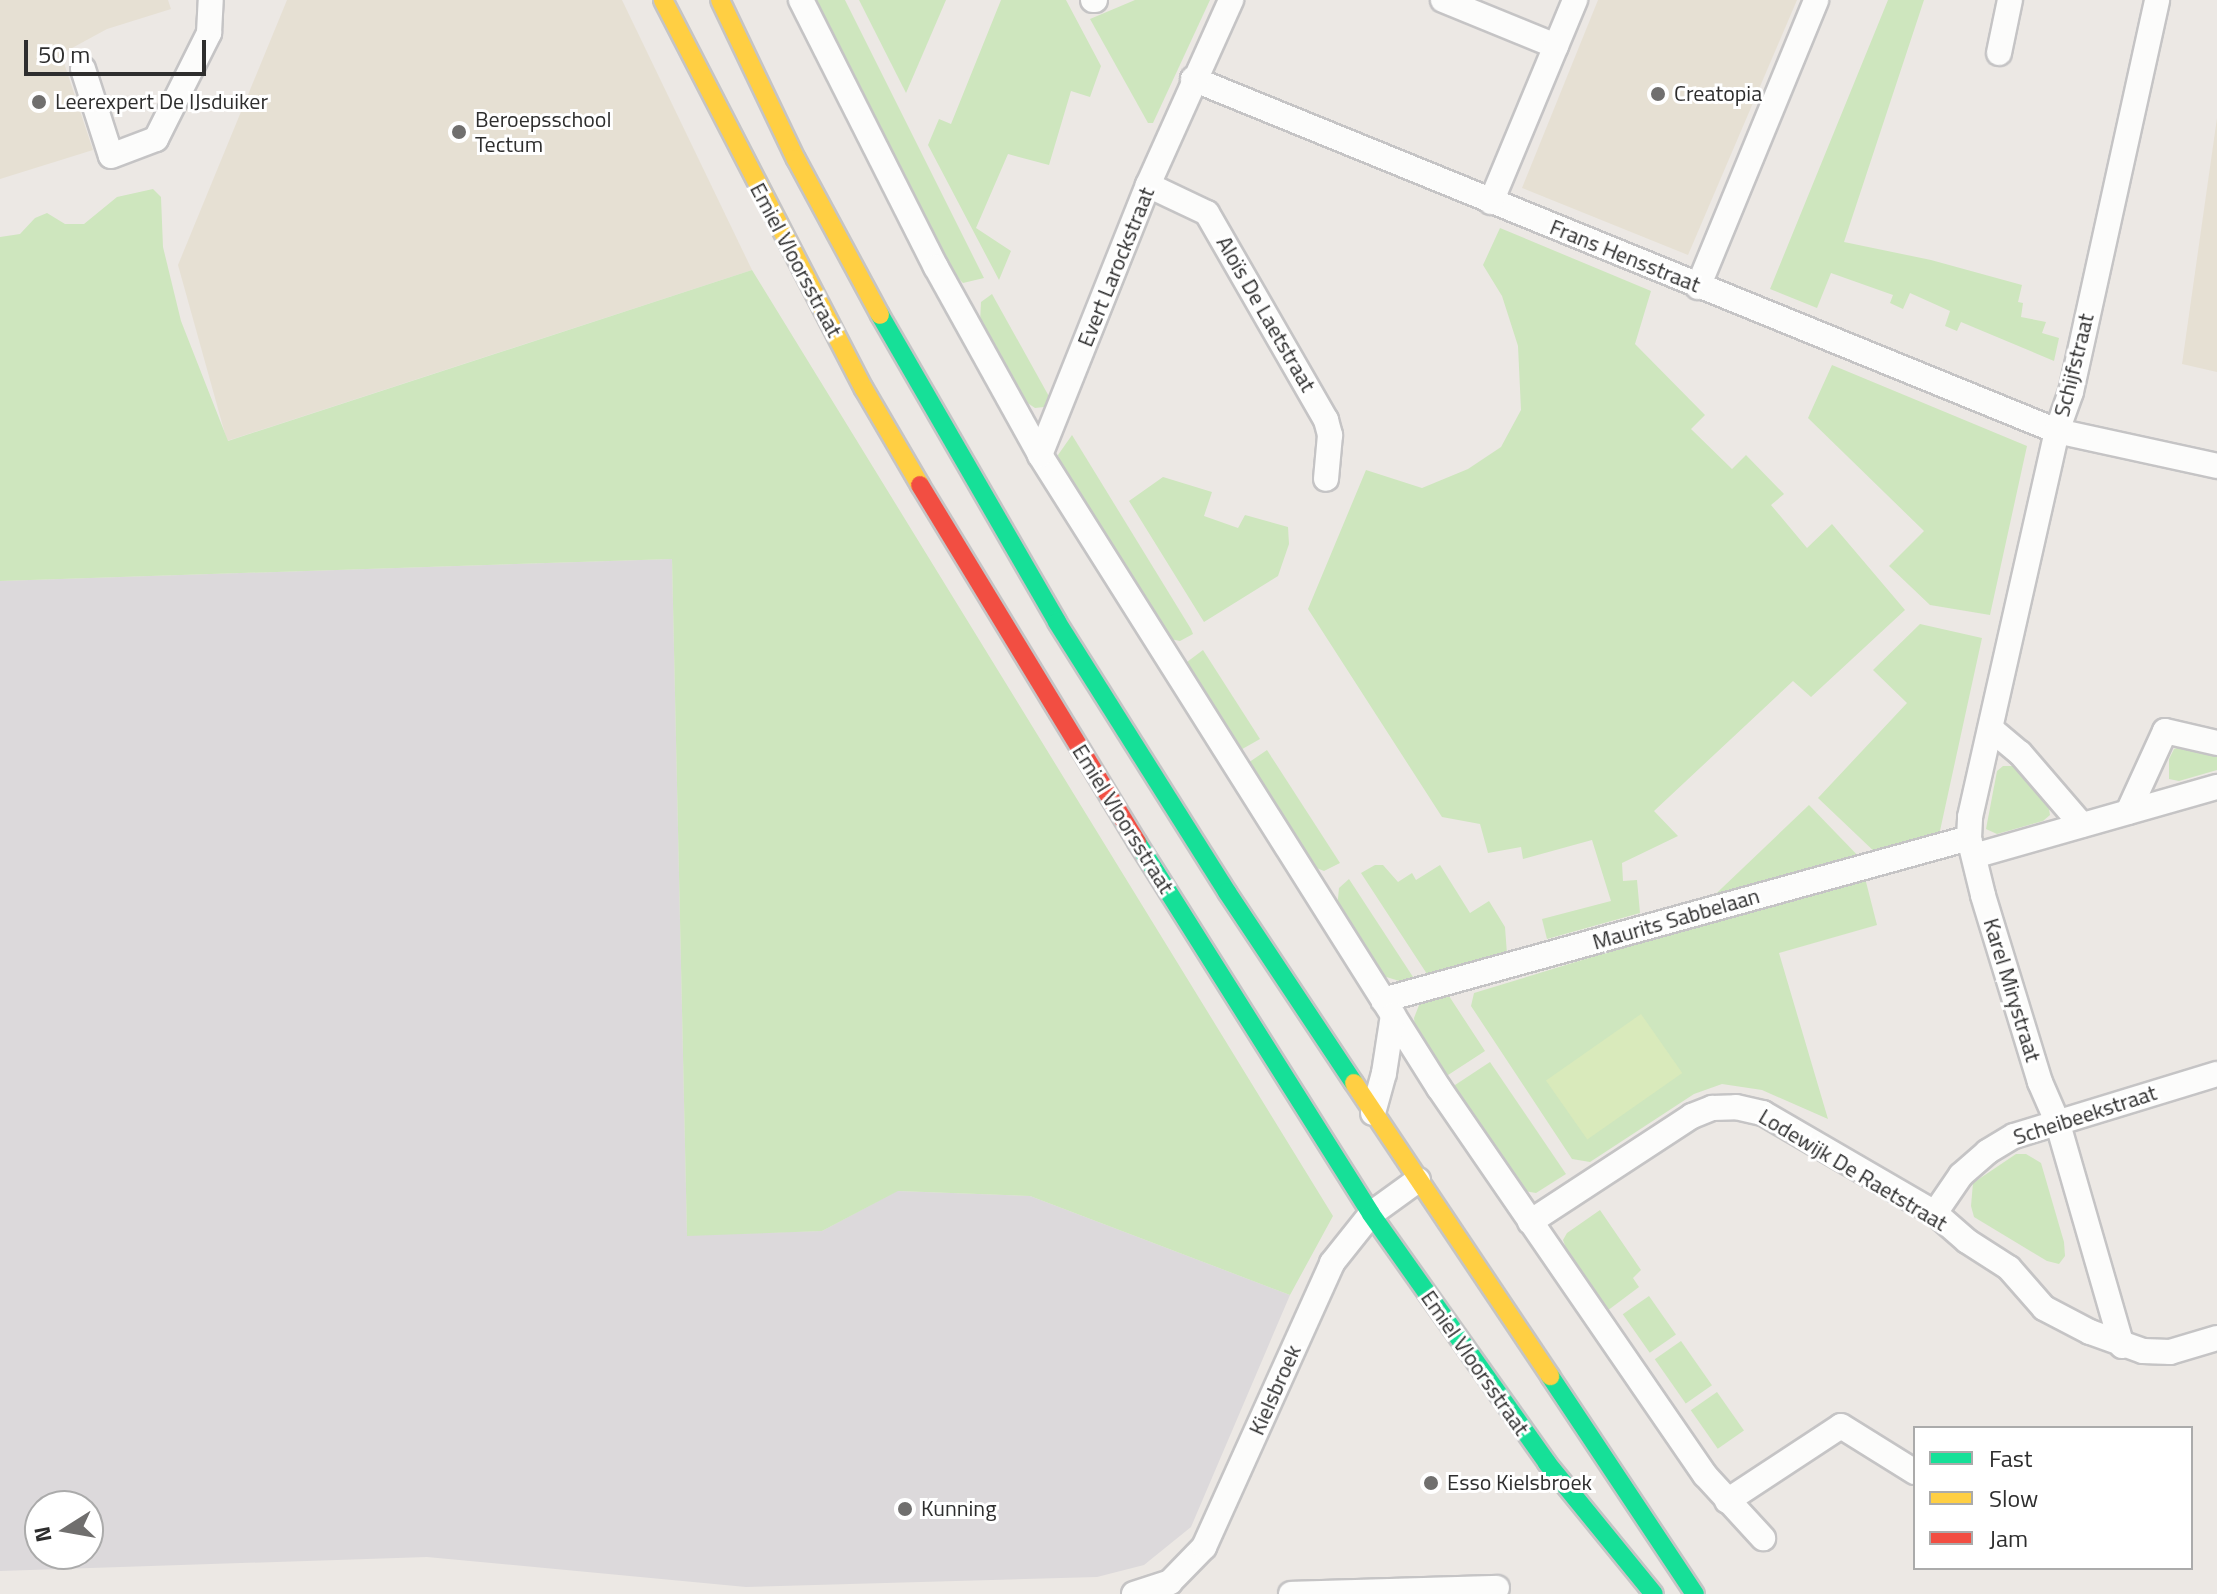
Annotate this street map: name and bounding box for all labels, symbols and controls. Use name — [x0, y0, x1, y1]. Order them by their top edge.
scale bar — [28, 24, 210, 74]
text: 50 m — [38, 36, 90, 72]
place label: Creatopia — [1674, 81, 1762, 107]
marker: Creatopia — [1649, 85, 1667, 103]
place label: Leerexpert De IJsduiker — [55, 89, 268, 115]
marker: Leerexpert De IJsduiker — [30, 93, 48, 111]
place label: Beroepsschool Tectum — [475, 106, 612, 158]
marker: Beroepsschool Tectum — [450, 123, 468, 141]
street label: Emiel Vloorsstraat — [744, 178, 848, 342]
street label: Evert Larockstraat — [1072, 183, 1160, 351]
street label: Frans Hensstraat — [1546, 214, 1704, 298]
street label: Aloïs De Laetstraat — [1211, 231, 1321, 397]
street label: Schijfstraat — [2048, 311, 2100, 419]
street label: Emiel Vloorsstraat — [1067, 740, 1179, 898]
street label: Maurits Sabbelaan — [1589, 883, 1763, 955]
street label: Karel Mirystraat — [1978, 915, 2046, 1065]
street label: Scheibeekstraat — [2010, 1079, 2160, 1151]
street label: Lodewijk De Raetstraat — [1754, 1103, 1952, 1237]
street label: Emiel Vloorsstraat — [1415, 1286, 1535, 1440]
street label: Kielsbroek — [1243, 1341, 1307, 1439]
legend — [1913, 1426, 2193, 1570]
text: Fast — [1989, 1440, 2032, 1476]
place label: Esso Kielsbroek — [1447, 1470, 1592, 1496]
marker: Esso Kielsbroek — [1422, 1474, 1440, 1492]
text: Slow — [1989, 1480, 2038, 1516]
north arrow — [24, 1490, 104, 1570]
place label: Kunning — [921, 1496, 996, 1522]
marker: Kunning — [896, 1500, 914, 1518]
text: Jam — [1989, 1520, 2028, 1556]
text: N — [24, 1523, 61, 1545]

